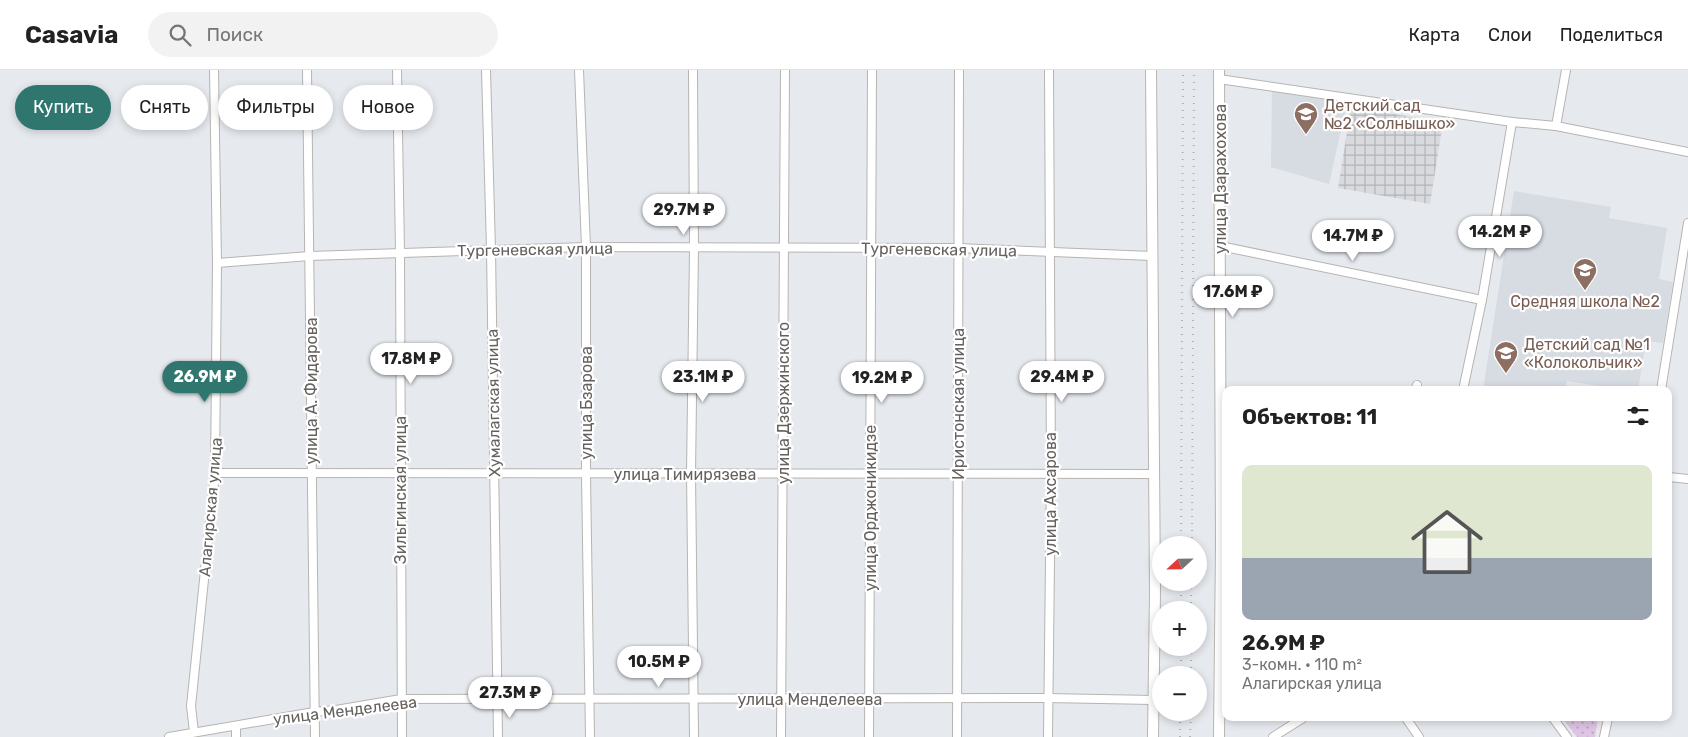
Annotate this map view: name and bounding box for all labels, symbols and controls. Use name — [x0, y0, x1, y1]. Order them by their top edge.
search box — [148, 12, 498, 57]
text: Casavia — [25, 21, 118, 49]
icon: search — [166, 21, 194, 49]
text: Поиск — [206, 23, 263, 46]
text: Карта — [1409, 24, 1460, 46]
text: Слои — [1488, 24, 1532, 46]
text: Поделиться — [1560, 24, 1663, 46]
chip: Купить — [15, 85, 111, 130]
chip: Снять — [121, 85, 208, 130]
chip: Фильтры — [218, 85, 333, 130]
chip: Новое — [343, 85, 433, 130]
place label: Детский сад №2 «Солнышко» — [1324, 96, 1456, 133]
school or university icon: Детский сад №2 «Солнышко» — [1293, 101, 1319, 135]
street label: улица Дзарахохова — [1211, 104, 1230, 254]
pin: 29.7M ₽ — [638, 194, 730, 236]
text: 29.7M ₽ — [653, 200, 715, 219]
pin: 14.2M ₽ — [1454, 216, 1546, 258]
pin: 14.7M ₽ — [1307, 220, 1399, 262]
text: 14.2M ₽ — [1469, 222, 1531, 241]
text: 14.7M ₽ — [1323, 226, 1383, 245]
street label: Тургеневская улица — [457, 239, 613, 260]
street label: Тургеневская улица — [861, 239, 1017, 260]
school or university icon: Средняя школа №2 — [1572, 257, 1598, 291]
pin: 17.6M ₽ — [1187, 276, 1279, 318]
text: 17.6M ₽ — [1203, 282, 1263, 301]
place label: Средняя школа №2 — [1510, 292, 1660, 311]
street label: улица А. Фидарова — [302, 317, 321, 465]
street label: улица Дзержинского — [774, 322, 793, 484]
street label: Иристонская улица — [949, 328, 968, 480]
street label: Хумалагская улица — [483, 329, 504, 477]
place label: Детский сад №1 «Колокольчик» — [1524, 335, 1650, 372]
school or university icon: Детский сад №1 «Колокольчик» — [1493, 340, 1519, 374]
pin: 17.8M ₽ — [365, 342, 457, 385]
street label: улица Бзарова — [577, 346, 596, 460]
text: 17.8M ₽ — [381, 349, 441, 368]
pin: 26.9M ₽ — [159, 360, 251, 403]
pin: 23.1M ₽ — [657, 360, 749, 403]
pin: 29.4M ₽ — [1016, 360, 1108, 403]
pin: 19.2M ₽ — [836, 362, 928, 404]
text: 26.9M ₽ — [173, 367, 237, 386]
text: 23.1M ₽ — [673, 367, 733, 386]
text: 29.4M ₽ — [1030, 367, 1094, 386]
text: 19.2M ₽ — [852, 368, 912, 387]
icon: filters — [1624, 402, 1652, 430]
text: Объектов: 11 — [1242, 404, 1377, 429]
street label: Зильгинская улица — [391, 416, 410, 564]
street label: улица Орджоникидзе — [861, 425, 880, 591]
street label: улица Ахсарова — [1041, 432, 1060, 556]
street label: Алагирская улица — [195, 437, 226, 578]
street label: улица Тимирязева — [614, 465, 756, 484]
icon: home — [1402, 497, 1492, 587]
north arrow — [1152, 536, 1208, 591]
map controls — [1152, 536, 1207, 721]
button: + — [1152, 601, 1207, 656]
text: 26.9M ₽ — [1242, 630, 1325, 655]
pin: 10.5M ₽ — [613, 646, 705, 688]
text: 10.5M ₽ — [628, 652, 690, 671]
text: 3-комн. · 110 m² — [1242, 655, 1362, 674]
button: − — [1152, 666, 1207, 721]
text: Алагирская улица — [1242, 674, 1382, 693]
pin: 27.3M ₽ — [464, 676, 556, 719]
text: 27.3M ₽ — [479, 683, 541, 702]
street label: улица Менделеева — [738, 690, 882, 709]
street label: улица Менделеева — [272, 692, 418, 729]

